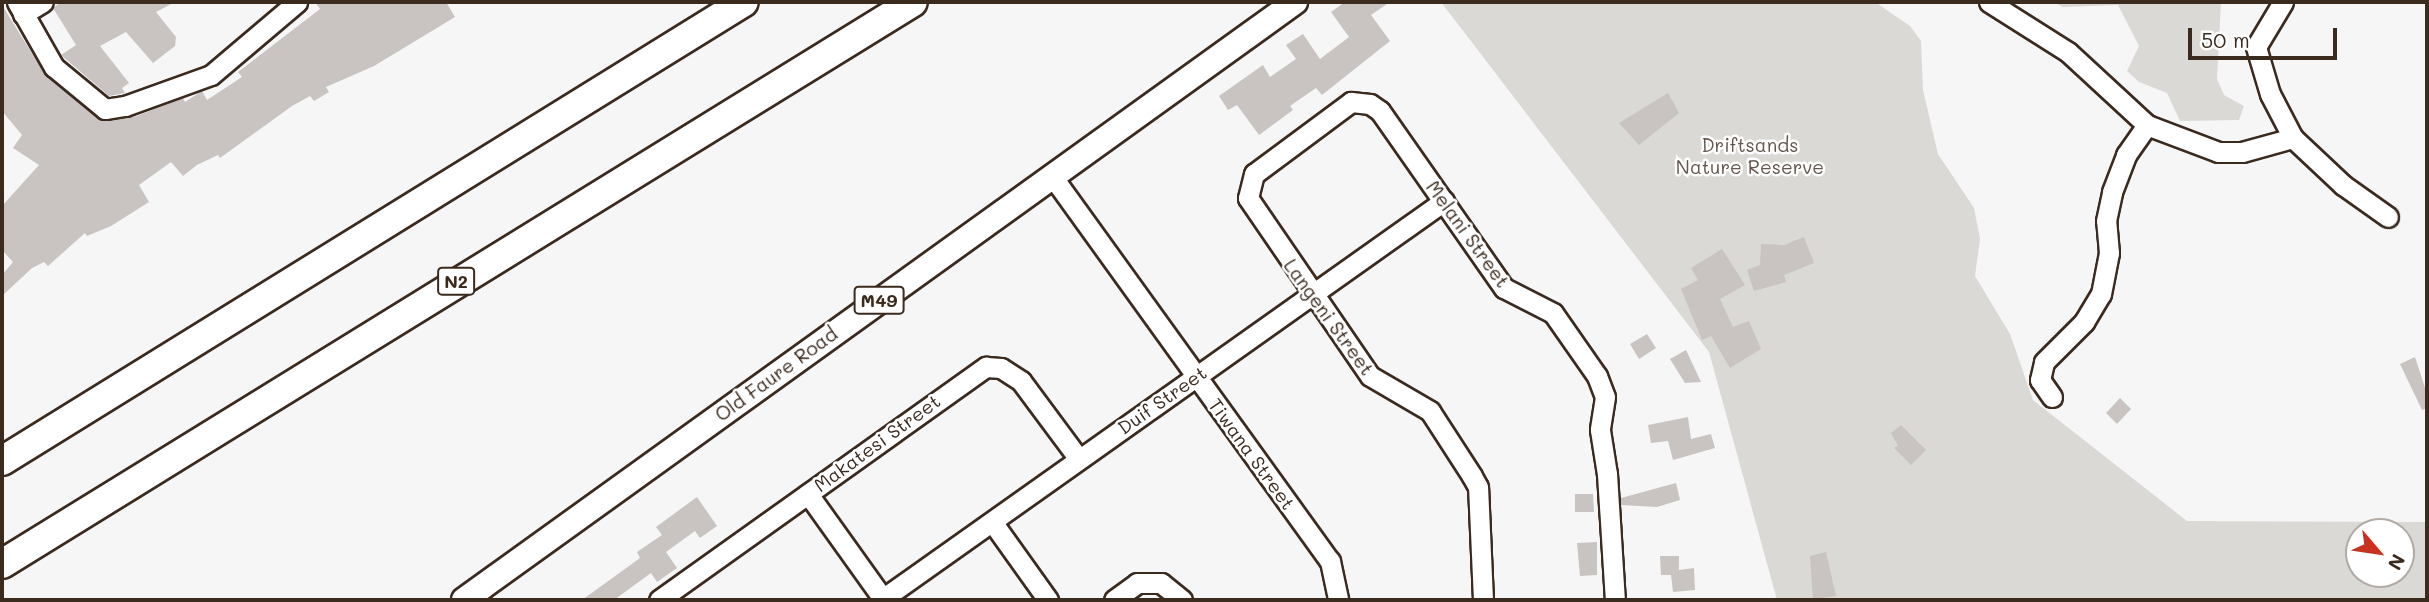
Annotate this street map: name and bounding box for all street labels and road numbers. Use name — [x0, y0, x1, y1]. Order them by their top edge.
street label: Melani Street — [1422, 176, 1514, 292]
street label: Langeni Street — [1279, 254, 1379, 380]
road number: N2 — [437, 267, 475, 296]
road number: M49 — [853, 286, 905, 314]
street label: Old Faure Road — [710, 322, 842, 426]
street label: Duif Street — [1113, 361, 1211, 439]
street label: Makatesi Street — [809, 390, 945, 496]
street label: Tiwana Street — [1204, 394, 1300, 514]

